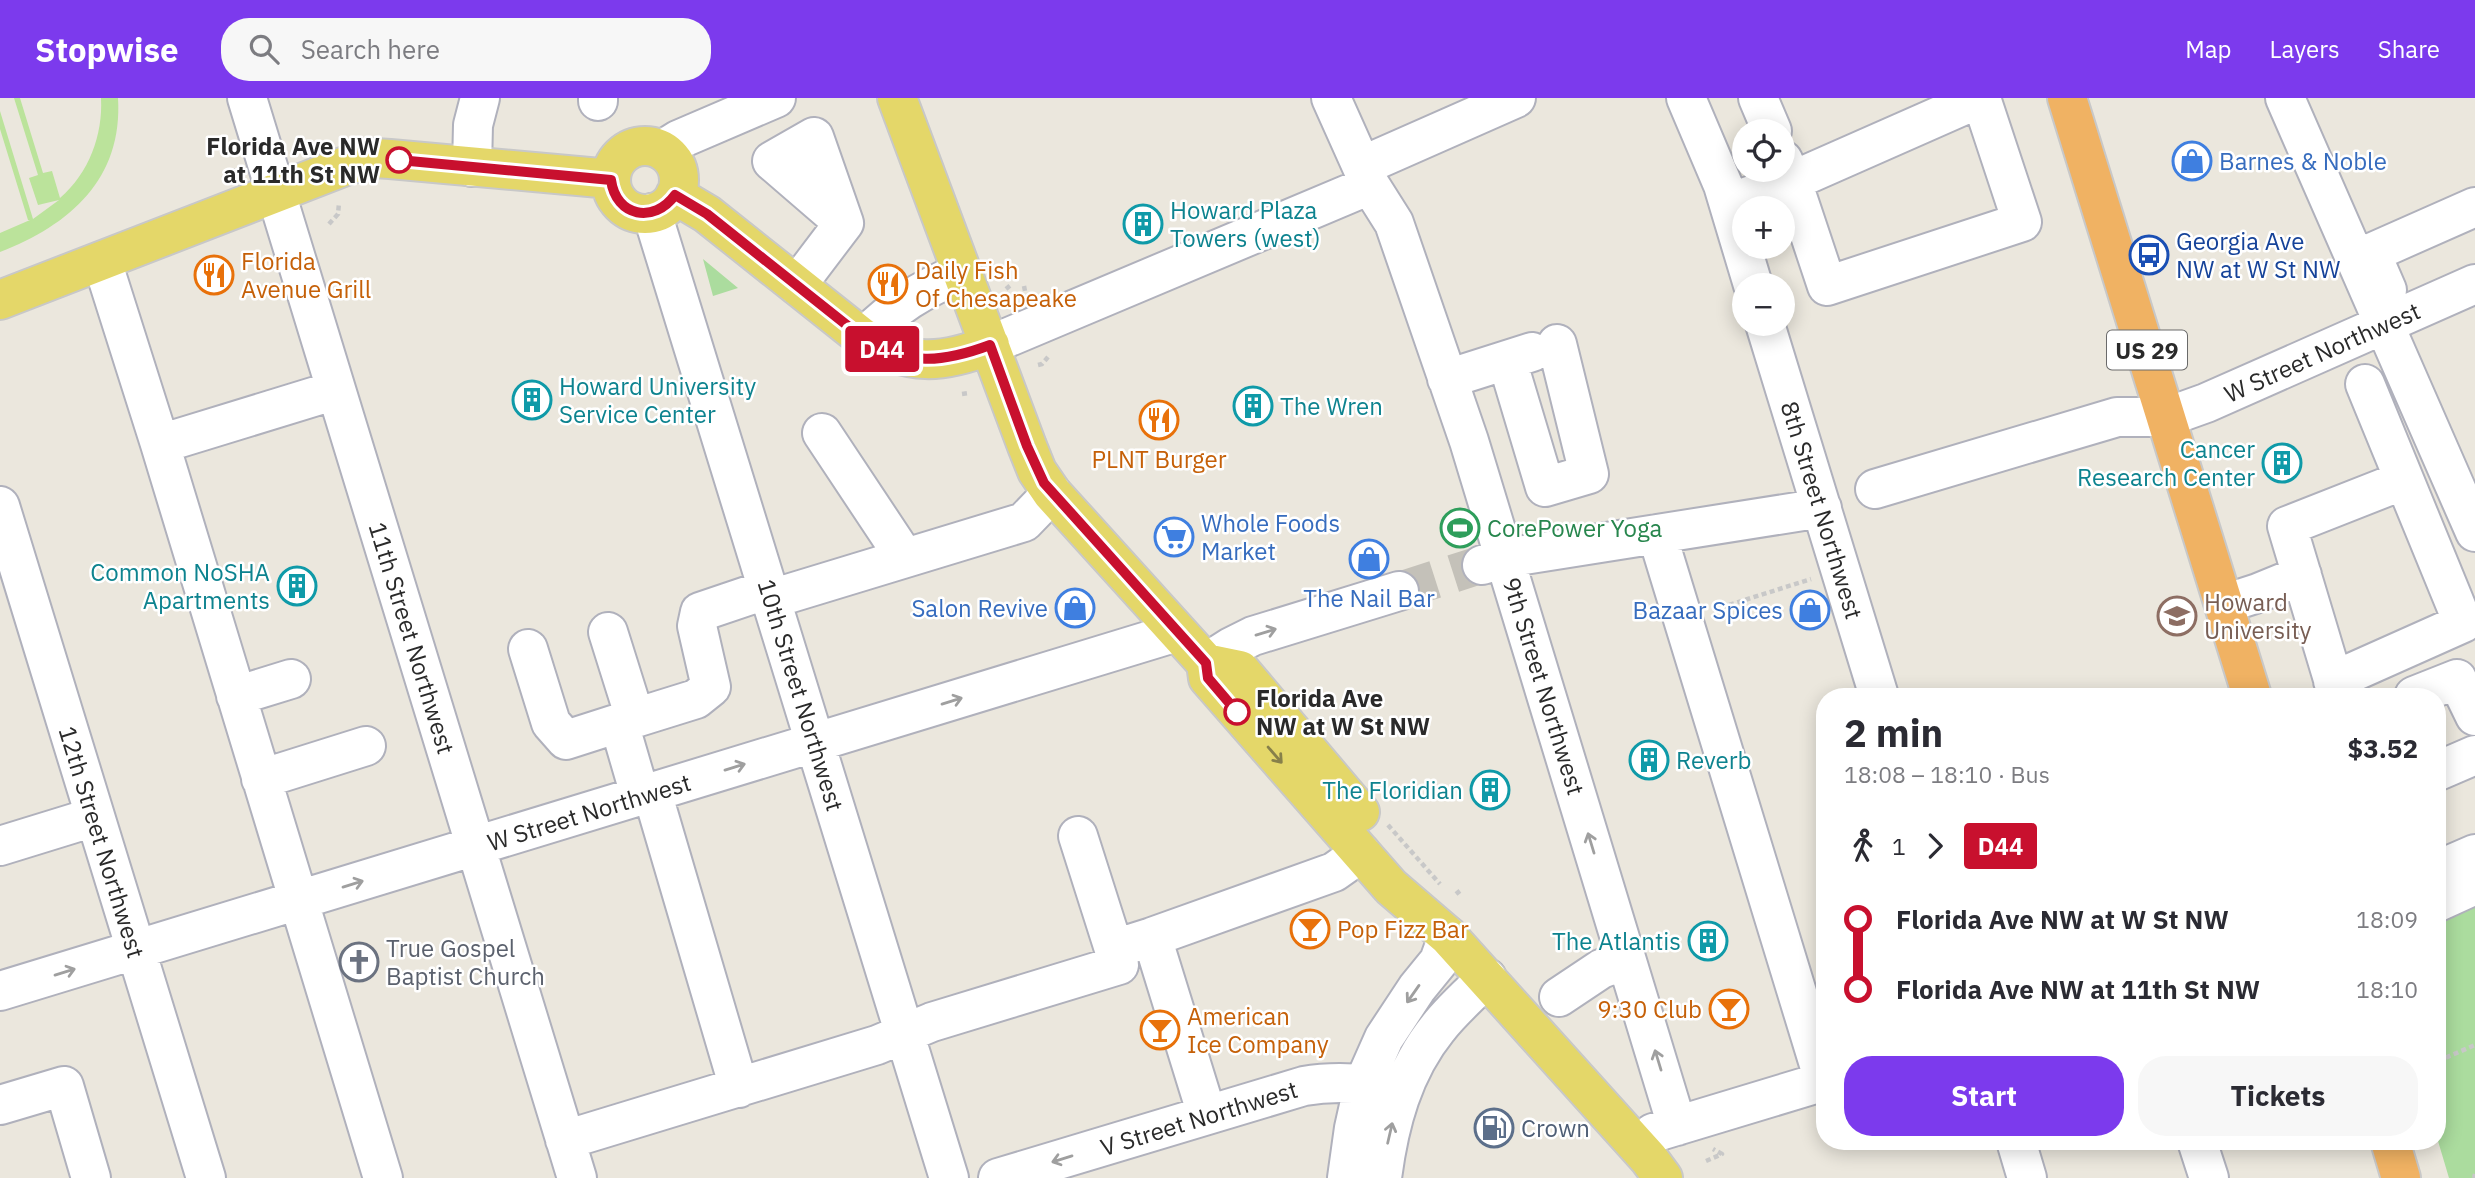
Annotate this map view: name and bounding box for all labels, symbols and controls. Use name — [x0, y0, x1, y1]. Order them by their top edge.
search box — [221, 18, 711, 81]
text: Stopwise — [35, 28, 179, 71]
icon: search — [245, 30, 283, 68]
text: Search here — [301, 32, 440, 66]
text: Map — [2185, 33, 2232, 65]
text: Layers — [2270, 33, 2340, 65]
text: Share — [2378, 33, 2440, 65]
map controls — [1732, 119, 1795, 336]
button: locate — [1732, 119, 1795, 182]
place label: Florida Ave NW at 11th St NW — [206, 130, 380, 190]
shop icon: Barnes & Noble — [2171, 140, 2213, 182]
place label: Barnes & Noble — [2219, 145, 2387, 177]
marker: Florida Ave NW at 11th St NW — [386, 147, 412, 173]
place label: Howard Plaza Towers (west) — [1170, 194, 1321, 254]
button: + — [1732, 196, 1795, 259]
building icon: Howard Plaza Towers (west) — [1122, 203, 1164, 245]
place label: Georgia Ave NW at W St NW — [2176, 225, 2340, 285]
bus stop icon: Georgia Ave NW at W St NW — [2128, 234, 2170, 276]
place label: Florida Avenue Grill — [241, 245, 371, 305]
restaurant icon: Florida Avenue Grill — [193, 254, 235, 296]
place label: Daily Fish Of Chesapeake — [915, 254, 1077, 314]
restaurant icon: Daily Fish Of Chesapeake — [867, 263, 909, 305]
button: − — [1732, 273, 1795, 336]
street label: W Street Northwest — [2219, 294, 2425, 410]
line badge: D44 — [842, 326, 922, 372]
road number: US 29 — [2107, 330, 2187, 370]
text: D44 — [859, 333, 905, 365]
place label: Howard University Service Center — [559, 370, 756, 430]
building icon: Howard University Service Center — [511, 379, 553, 421]
building icon: The Wren — [1232, 385, 1274, 427]
place label: The Wren — [1280, 390, 1383, 422]
street label: 8th Street Northwest — [1774, 397, 1870, 623]
restaurant icon: PLNT Burger — [1138, 399, 1180, 441]
place label: Cancer Research Center — [2077, 433, 2255, 493]
building icon: Cancer Research Center — [2261, 442, 2303, 484]
place label: PLNT Burger — [1092, 443, 1227, 475]
place label: Whole Foods Market — [1201, 507, 1340, 567]
sports icon: CorePower Yoga — [1439, 507, 1481, 549]
place label: CorePower Yoga — [1487, 512, 1663, 544]
supermarket icon: Whole Foods Market — [1153, 516, 1195, 558]
street label: 11th Street Northwest — [362, 518, 462, 758]
shop icon: The Nail Bar — [1348, 538, 1390, 580]
place label: Common NoSHA Apartments — [90, 556, 270, 616]
building icon: Common NoSHA Apartments — [276, 565, 318, 607]
street label: 9th Street Northwest — [1496, 573, 1592, 799]
street label: 10th Street Northwest — [751, 575, 851, 815]
place label: The Nail Bar — [1303, 582, 1435, 614]
place label: Howard University — [2204, 586, 2312, 646]
shop icon: Salon Revive — [1054, 587, 1096, 629]
shop icon: Bazaar Spices — [1789, 589, 1831, 631]
place label: Salon Revive — [911, 592, 1048, 624]
place label: Bazaar Spices — [1633, 594, 1783, 626]
school or university icon: Howard University — [2156, 595, 2198, 637]
one-way arrow — [1255, 625, 1277, 638]
place label: Florida Ave NW at W St NW — [1256, 682, 1430, 742]
one-way arrow — [941, 693, 963, 706]
marker: Florida Ave NW at W St NW — [1224, 699, 1250, 725]
text: 2 min — [1844, 708, 1943, 757]
street label: 12th Street Northwest — [52, 722, 152, 962]
text: $3.52 — [2348, 731, 2418, 765]
building icon: Reverb — [1628, 739, 1670, 781]
place label: Reverb — [1676, 744, 1752, 776]
one-way arrow — [1267, 746, 1283, 764]
text: 18:08 – 18:10 · Bus — [1844, 759, 2050, 789]
one-way arrow — [723, 760, 745, 772]
street label: W Street Northwest — [483, 766, 695, 858]
building icon: The Floridian — [1469, 769, 1511, 811]
place label: The Floridian — [1322, 774, 1463, 806]
icon: walk — [1844, 827, 1882, 865]
icon: forward — [1916, 827, 1954, 865]
text: D44 — [1978, 830, 2023, 862]
text: 1 — [1892, 831, 1906, 861]
one-way arrow — [1584, 832, 1597, 854]
one-way arrow — [342, 876, 364, 889]
text: Florida Ave NW at W St NW — [1896, 902, 2229, 936]
text: 18:09 — [2356, 904, 2418, 934]
bar icon: Pop Fizz Bar — [1289, 908, 1331, 950]
place label: Pop Fizz Bar — [1337, 913, 1469, 945]
building icon: The Atlantis — [1687, 920, 1729, 962]
place label: The Atlantis — [1552, 925, 1681, 957]
place label: True Gospel Baptist Church — [386, 932, 545, 992]
church icon: True Gospel Baptist Church — [338, 941, 380, 983]
one-way arrow — [54, 964, 76, 977]
text: Florida Ave NW at 11th St NW — [1896, 972, 2260, 1006]
text: 18:10 — [2356, 974, 2418, 1004]
one-way arrow — [1406, 983, 1420, 1003]
bar icon: 9:30 Club — [1708, 988, 1750, 1030]
place label: 9:30 Club — [1597, 993, 1702, 1025]
place label: American Ice Company — [1187, 1000, 1329, 1060]
bar icon: American Ice Company — [1139, 1009, 1181, 1051]
one-way arrow — [1651, 1049, 1664, 1071]
button: Start — [1844, 1056, 2124, 1136]
button: Tickets — [2138, 1056, 2418, 1136]
street label: V Street Northwest — [1097, 1073, 1301, 1163]
fuel station icon: Crown — [1473, 1107, 1515, 1149]
place label: Crown — [1521, 1112, 1590, 1144]
one-way arrow — [1384, 1122, 1397, 1145]
one-way arrow — [1051, 1153, 1073, 1166]

